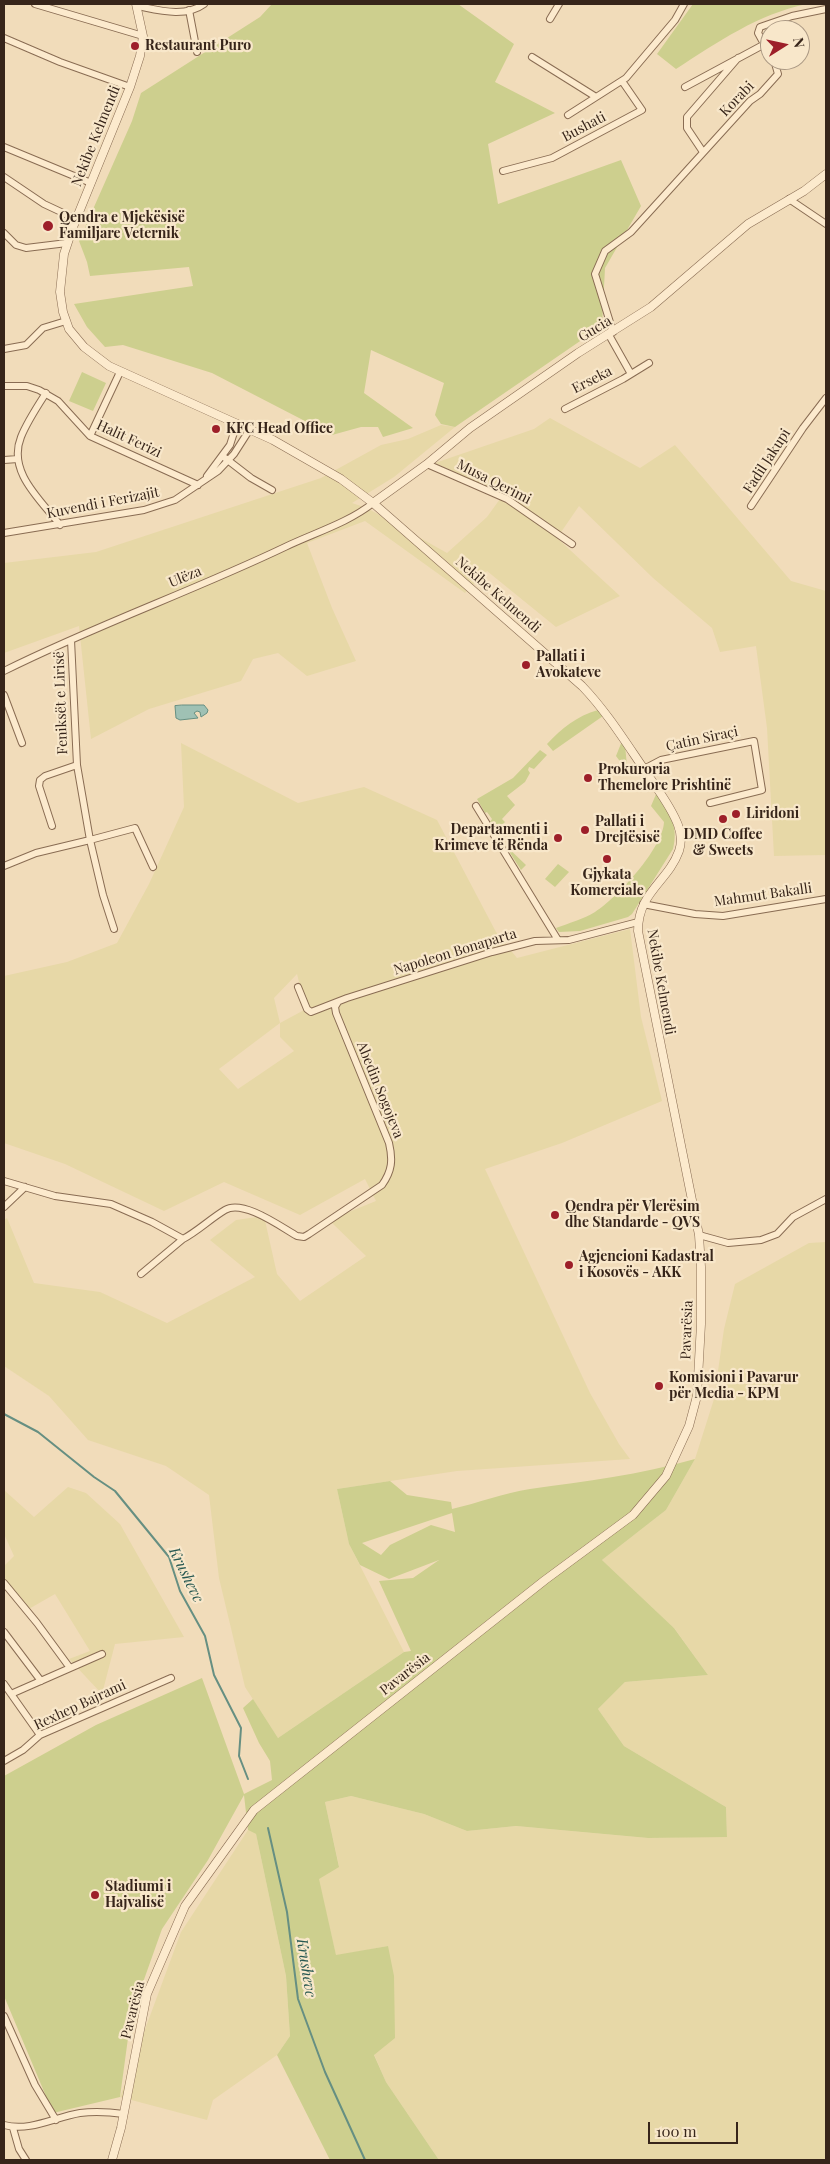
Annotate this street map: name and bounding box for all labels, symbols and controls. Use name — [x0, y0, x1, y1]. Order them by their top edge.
north arrow — [760, 20, 810, 70]
text: N — [789, 36, 810, 49]
place label: Restaurant Puro — [145, 38, 251, 54]
marker: Restaurant Puro — [129, 40, 141, 52]
street label: Korabi — [716, 78, 758, 120]
street label: Nekibe Kelmendi — [68, 83, 124, 189]
street label: Bushati — [559, 108, 609, 146]
place label: Qendra e Mjekësisë Familjare Veternik — [59, 210, 185, 242]
marker: Qendra e Mjekësisë Familjare Veternik — [41, 219, 55, 233]
street label: Gucia — [575, 313, 615, 345]
street label: Erseka — [569, 363, 615, 397]
street label: Halit Ferizi — [94, 417, 164, 461]
place label: KFC Head Office — [226, 421, 333, 437]
marker: KFC Head Office — [210, 423, 222, 435]
street label: Fadil Jakupi — [740, 425, 794, 497]
street label: Musa Qerimi — [454, 456, 534, 508]
street label: Kuvendi i Ferizajit — [45, 484, 161, 522]
street label: Nekibe Kelmendi — [452, 553, 544, 637]
street label: Ulëza — [166, 563, 204, 591]
place label: Pallati i Avokateve — [536, 649, 601, 682]
street label: Feniksët e Lirisë — [51, 651, 71, 755]
marker: Pallati i Avokateve — [520, 659, 532, 671]
street label: Çatin Siraçi — [664, 723, 740, 755]
place label: Prokuroria Themelore Prishtinë — [598, 762, 731, 794]
marker: Prokuroria Themelore Prishtinë — [582, 772, 594, 784]
place label: Liridoni — [746, 806, 799, 822]
marker: Liridoni — [730, 808, 742, 820]
marker: DMD Coffee & Sweets — [717, 813, 729, 825]
place label: Pallati i Drejtësisë — [595, 814, 660, 846]
place label: Departamenti i Krimeve të Rënda — [434, 822, 548, 854]
marker: Pallati i Drejtësisë — [579, 824, 591, 836]
place label: DMD Coffee & Sweets — [683, 827, 763, 860]
marker: Departamenti i Krimeve të Rënda — [552, 832, 564, 844]
marker: Gjykata Komerciale — [601, 853, 613, 865]
place label: Gjykata Komerciale — [570, 867, 644, 900]
street label: Mahmut Bakalli — [713, 880, 813, 910]
street label: Napoleon Bonaparta — [391, 925, 519, 979]
street label: Nekibe Kelmendi — [643, 928, 679, 1036]
street label: Abedin Sogojeva — [353, 1039, 407, 1141]
place label: Qendra për Vlerësim dhe Standarde - QVS — [565, 1199, 700, 1232]
marker: Qendra për Vlerësim dhe Standarde - QVS — [549, 1209, 561, 1221]
place label: Agjencioni Kadastral i Kosovës - AKK — [579, 1249, 714, 1282]
marker: Agjencioni Kadastral i Kosovës - AKK — [563, 1259, 575, 1271]
street label: Pavarësia — [678, 1300, 696, 1360]
place label: Komisioni i Pavarur për Media - KPM — [669, 1370, 798, 1402]
marker: Komisioni i Pavarur për Media - KPM — [653, 1380, 665, 1392]
water label: Krushevc — [165, 1545, 207, 1605]
street label: Pavarësia — [377, 1649, 433, 1699]
street label: Rexhep Bajrami — [31, 1676, 129, 1734]
place label: Stadiumi i Hajvalisë — [105, 1879, 171, 1911]
marker: Stadiumi i Hajvalisë — [89, 1889, 101, 1901]
water label: Krushevc — [292, 1937, 320, 1999]
street label: Pavarësia — [118, 1979, 148, 2041]
scale bar — [650, 2112, 740, 2144]
text: 100 m — [656, 2121, 697, 2141]

